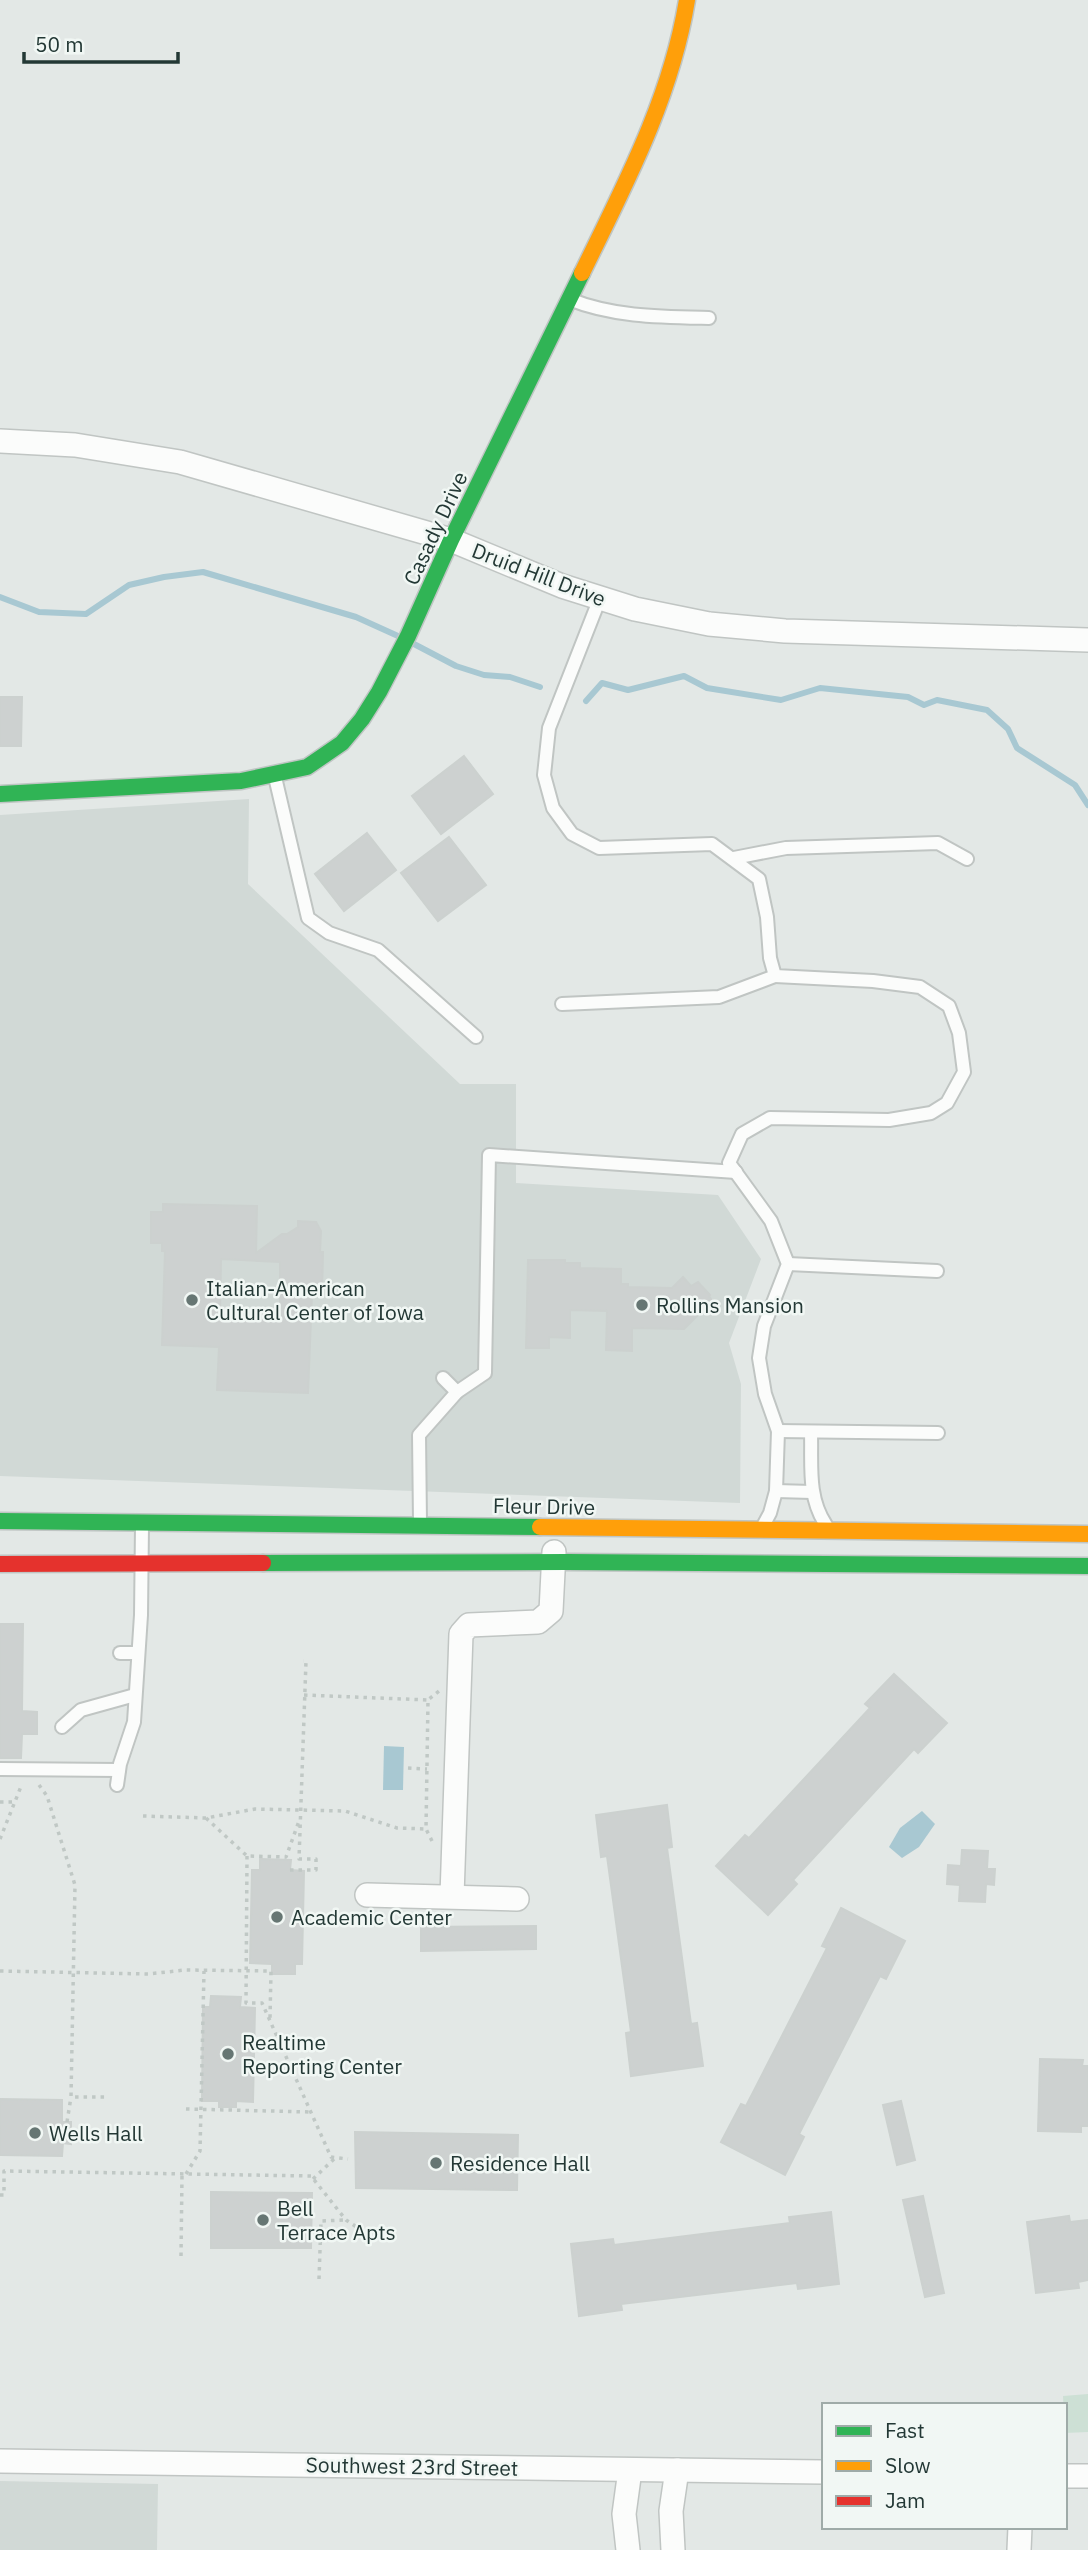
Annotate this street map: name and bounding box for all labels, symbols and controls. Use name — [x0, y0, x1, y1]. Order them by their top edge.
scale bar — [24, 21, 178, 65]
text: 50 m — [35, 30, 84, 58]
street label: Casady Drive — [397, 467, 473, 589]
street label: Druid Hill Drive — [468, 536, 610, 612]
place label: Italian-American Cultural Center of Iowa — [206, 1274, 424, 1326]
place label: Rollins Mansion — [656, 1291, 804, 1319]
marker: Italian-American Cultural Center of Iowa — [184, 1292, 200, 1308]
marker: Rollins Mansion — [634, 1297, 650, 1313]
street label: Fleur Drive — [493, 1491, 595, 1521]
place label: Academic Center — [291, 1903, 452, 1931]
marker: Academic Center — [269, 1909, 285, 1925]
place label: Realtime Reporting Center — [242, 2028, 402, 2080]
marker: Realtime Reporting Center — [220, 2046, 236, 2062]
place label: Wells Hall — [49, 2119, 143, 2147]
marker: Wells Hall — [27, 2125, 43, 2141]
place label: Residence Hall — [450, 2149, 590, 2177]
marker: Residence Hall — [428, 2155, 444, 2171]
place label: Bell Terrace Apts — [277, 2194, 396, 2246]
marker: Bell Terrace Apts — [255, 2212, 271, 2228]
legend — [822, 2403, 1067, 2529]
text: Fast — [885, 2416, 925, 2444]
street label: Southwest 23rd Street — [305, 2450, 519, 2482]
text: Slow — [885, 2451, 931, 2479]
text: Jam — [885, 2486, 925, 2514]

